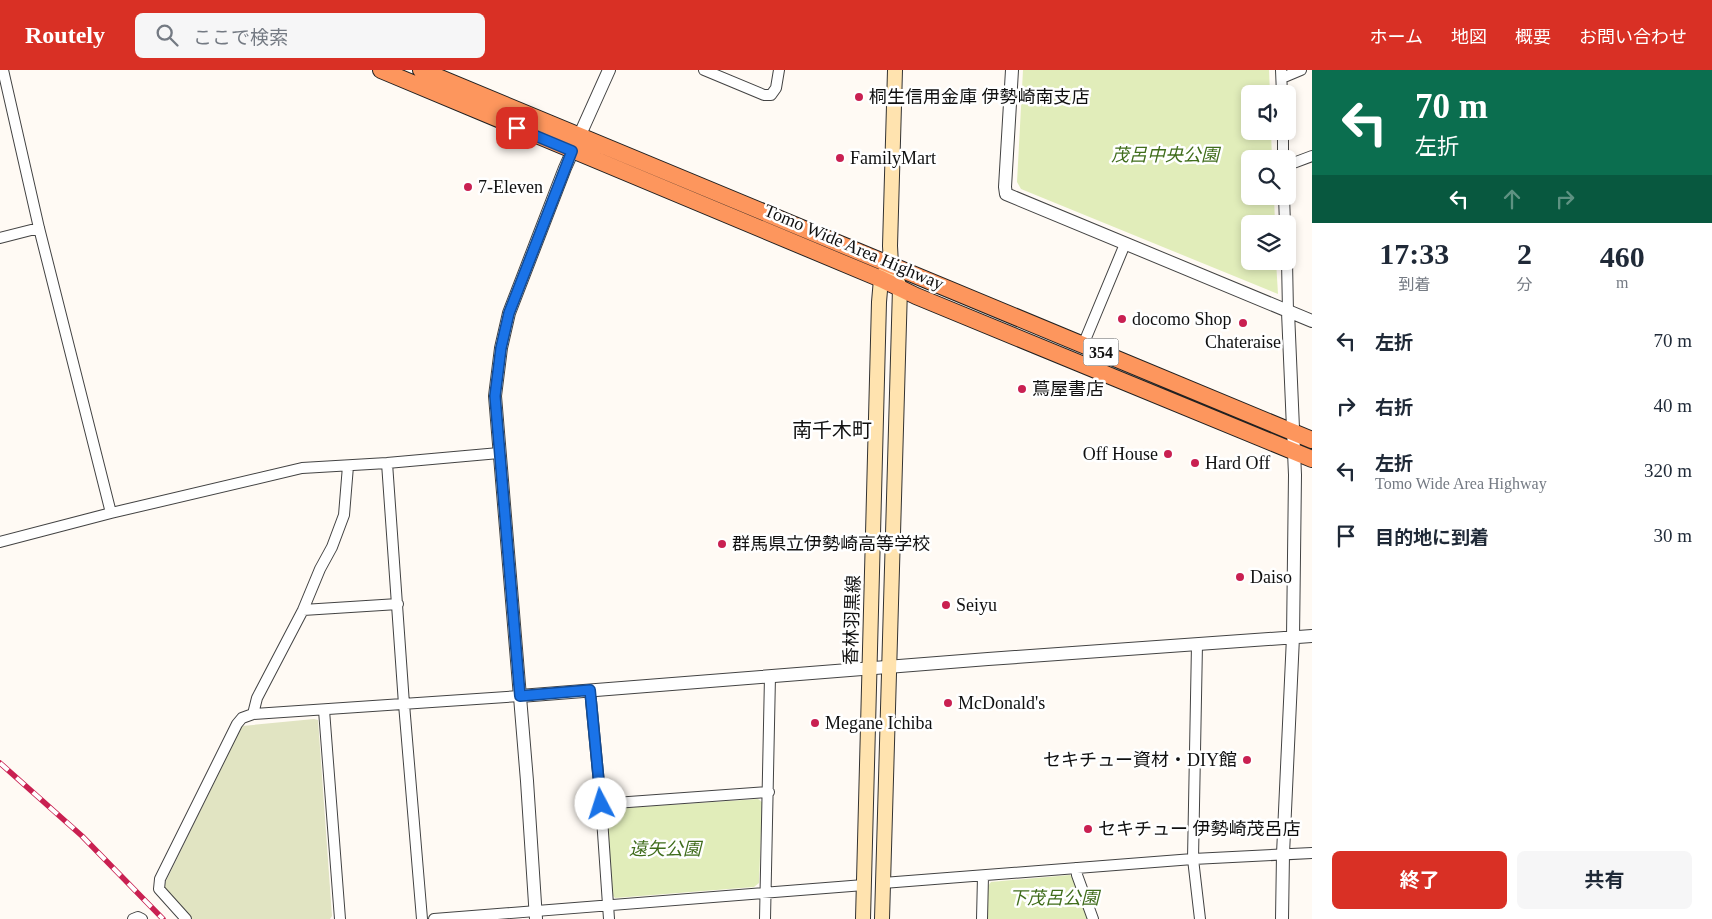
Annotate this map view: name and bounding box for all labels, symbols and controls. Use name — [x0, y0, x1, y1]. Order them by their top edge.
search box — [135, 13, 485, 58]
icon: search — [153, 21, 181, 49]
text: Routely — [25, 22, 105, 48]
text: ここで検索 — [193, 27, 288, 48]
text: ホーム — [1370, 27, 1423, 47]
text: 地図 — [1451, 27, 1487, 47]
text: 概要 — [1515, 27, 1551, 47]
text: お問い合わせ — [1579, 27, 1687, 47]
map controls — [1241, 85, 1296, 270]
button: sound — [1241, 85, 1296, 140]
place label: 桐生信用金庫 伊勢崎南支店 — [869, 87, 1090, 107]
text: 70 m — [1415, 87, 1488, 126]
icon: left — [1332, 90, 1397, 155]
marker: 桐生信用金庫 伊勢崎南支店 — [853, 91, 865, 103]
pin — [496, 107, 538, 149]
icon: arrive — [503, 114, 531, 142]
text: 左折 — [1415, 134, 1459, 159]
park label: 茂呂中央公園 — [1111, 145, 1222, 165]
place label: FamilyMart — [850, 148, 936, 168]
button: search — [1241, 150, 1296, 205]
marker: FamilyMart — [834, 152, 846, 164]
place label: 7-Eleven — [478, 177, 543, 197]
marker: 7-Eleven — [462, 181, 474, 193]
icon: left — [1445, 185, 1473, 213]
icon: ahead — [1498, 185, 1526, 213]
icon: right — [1551, 185, 1579, 213]
street label: Tomo Wide Area Highway — [761, 200, 947, 294]
button: layers — [1241, 215, 1296, 270]
text: 17:33 — [1379, 237, 1449, 270]
text: 2 — [1517, 237, 1532, 270]
text: 460 — [1600, 240, 1645, 273]
text: m — [1616, 274, 1628, 291]
text: 到着 — [1398, 276, 1430, 293]
text: 分 — [1516, 276, 1532, 293]
place label: docomo Shop — [1132, 309, 1232, 329]
marker: docomo Shop — [1116, 313, 1128, 325]
marker: Chateraise — [1237, 317, 1249, 329]
icon: left — [1332, 327, 1360, 355]
text: 70 m — [1653, 330, 1692, 351]
place label: Chateraise — [1205, 332, 1281, 352]
text: 左折 — [1375, 332, 1413, 353]
road number: 354 — [1084, 338, 1118, 366]
place label: 蔦屋書店 — [1032, 379, 1104, 399]
marker: 蔦屋書店 — [1016, 383, 1028, 395]
icon: right — [1332, 392, 1360, 420]
text: 40 m — [1653, 395, 1692, 416]
text: 右折 — [1375, 397, 1413, 418]
district label: 南千木町 — [792, 419, 872, 441]
place label: Off House — [1083, 444, 1158, 464]
marker: Off House — [1162, 448, 1174, 460]
place label: Hard Off — [1205, 453, 1270, 473]
text: 左折 — [1375, 453, 1413, 474]
marker: Hard Off — [1189, 457, 1201, 469]
icon: left — [1332, 457, 1360, 485]
text: 320 m — [1644, 460, 1692, 481]
text: Tomo Wide Area Highway — [1375, 475, 1547, 492]
icon: arrive — [1332, 522, 1360, 550]
text: 30 m — [1653, 525, 1692, 546]
text: 目的地に到着 — [1375, 527, 1489, 548]
place label: 群馬県立伊勢崎高等学校 — [732, 534, 930, 554]
marker: 群馬県立伊勢崎高等学校 — [716, 538, 728, 550]
place label: Daiso — [1250, 567, 1292, 587]
marker: Daiso — [1234, 571, 1246, 583]
street label: 香林羽黒線 — [840, 575, 864, 665]
place label: Seiyu — [956, 595, 997, 615]
marker: Seiyu — [940, 599, 952, 611]
place label: McDonald's — [958, 693, 1045, 713]
marker: McDonald's — [942, 697, 954, 709]
place label: Megane Ichiba — [825, 713, 932, 733]
marker: Megane Ichiba — [809, 717, 821, 729]
place label: セキチュー資材・DIY館 — [1043, 750, 1237, 770]
marker: セキチュー資材・DIY館 — [1241, 754, 1253, 766]
position arrow — [574, 777, 626, 829]
place label: セキチュー 伊勢崎茂呂店 — [1098, 819, 1301, 839]
marker: セキチュー 伊勢崎茂呂店 — [1082, 823, 1094, 835]
park label: 遠矢公園 — [629, 839, 704, 859]
button: 終了 — [1332, 851, 1507, 909]
button: 共有 — [1517, 851, 1692, 909]
park label: 下茂呂公園 — [1009, 888, 1102, 908]

